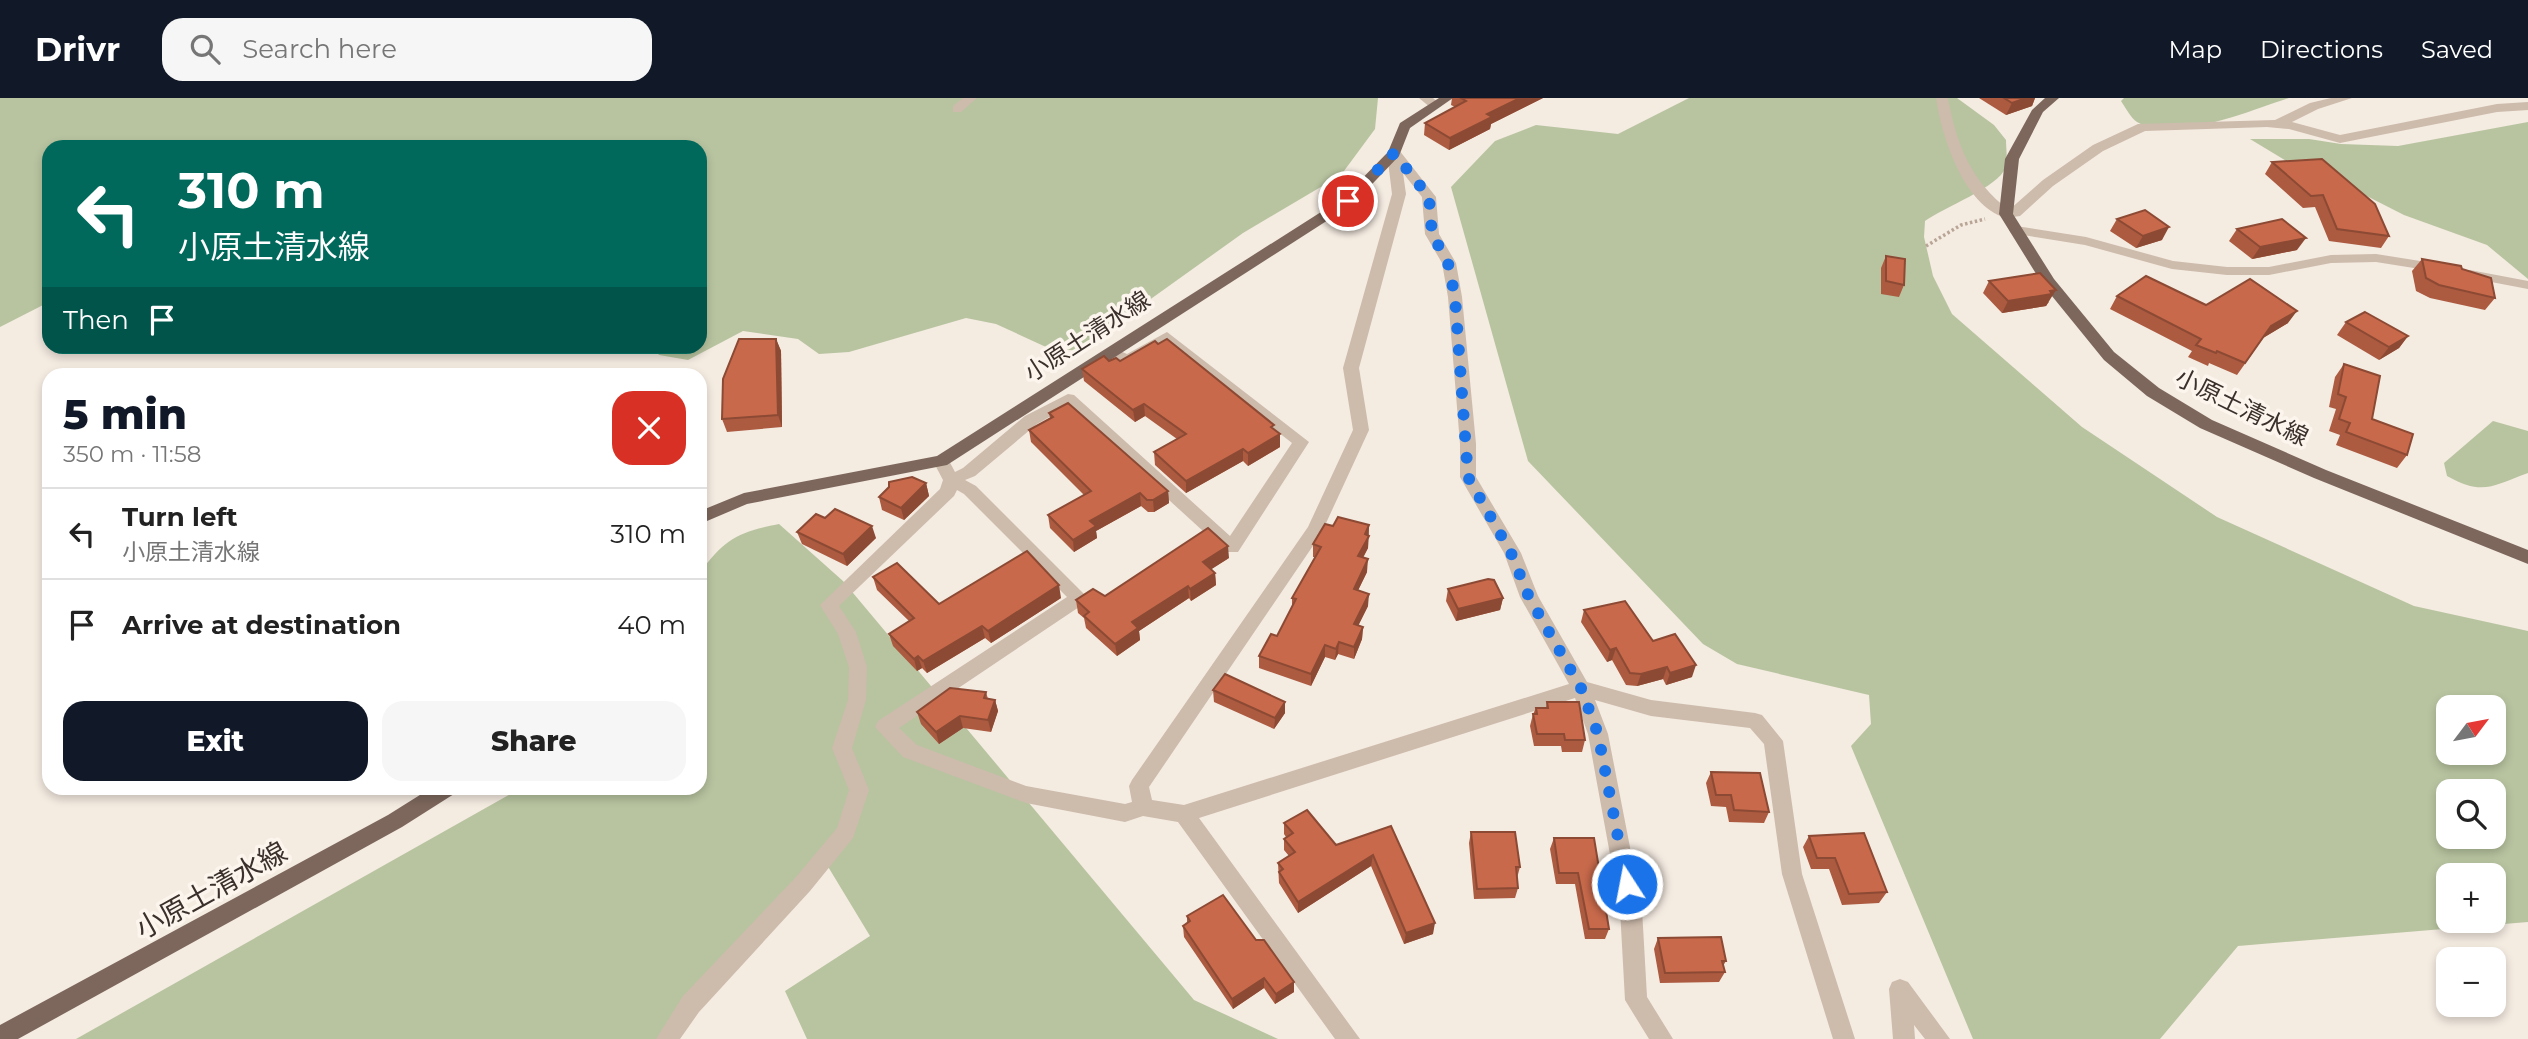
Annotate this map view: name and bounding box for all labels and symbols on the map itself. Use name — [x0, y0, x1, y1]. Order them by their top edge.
pin — [1318, 171, 1378, 231]
street label: 小原土清水線 — [1019, 285, 1155, 387]
street label: 小原土清水線 — [2171, 362, 2313, 452]
north arrow — [2436, 695, 2506, 765]
street label: 小原土清水線 — [129, 834, 293, 946]
position arrow — [1590, 847, 1664, 921]

